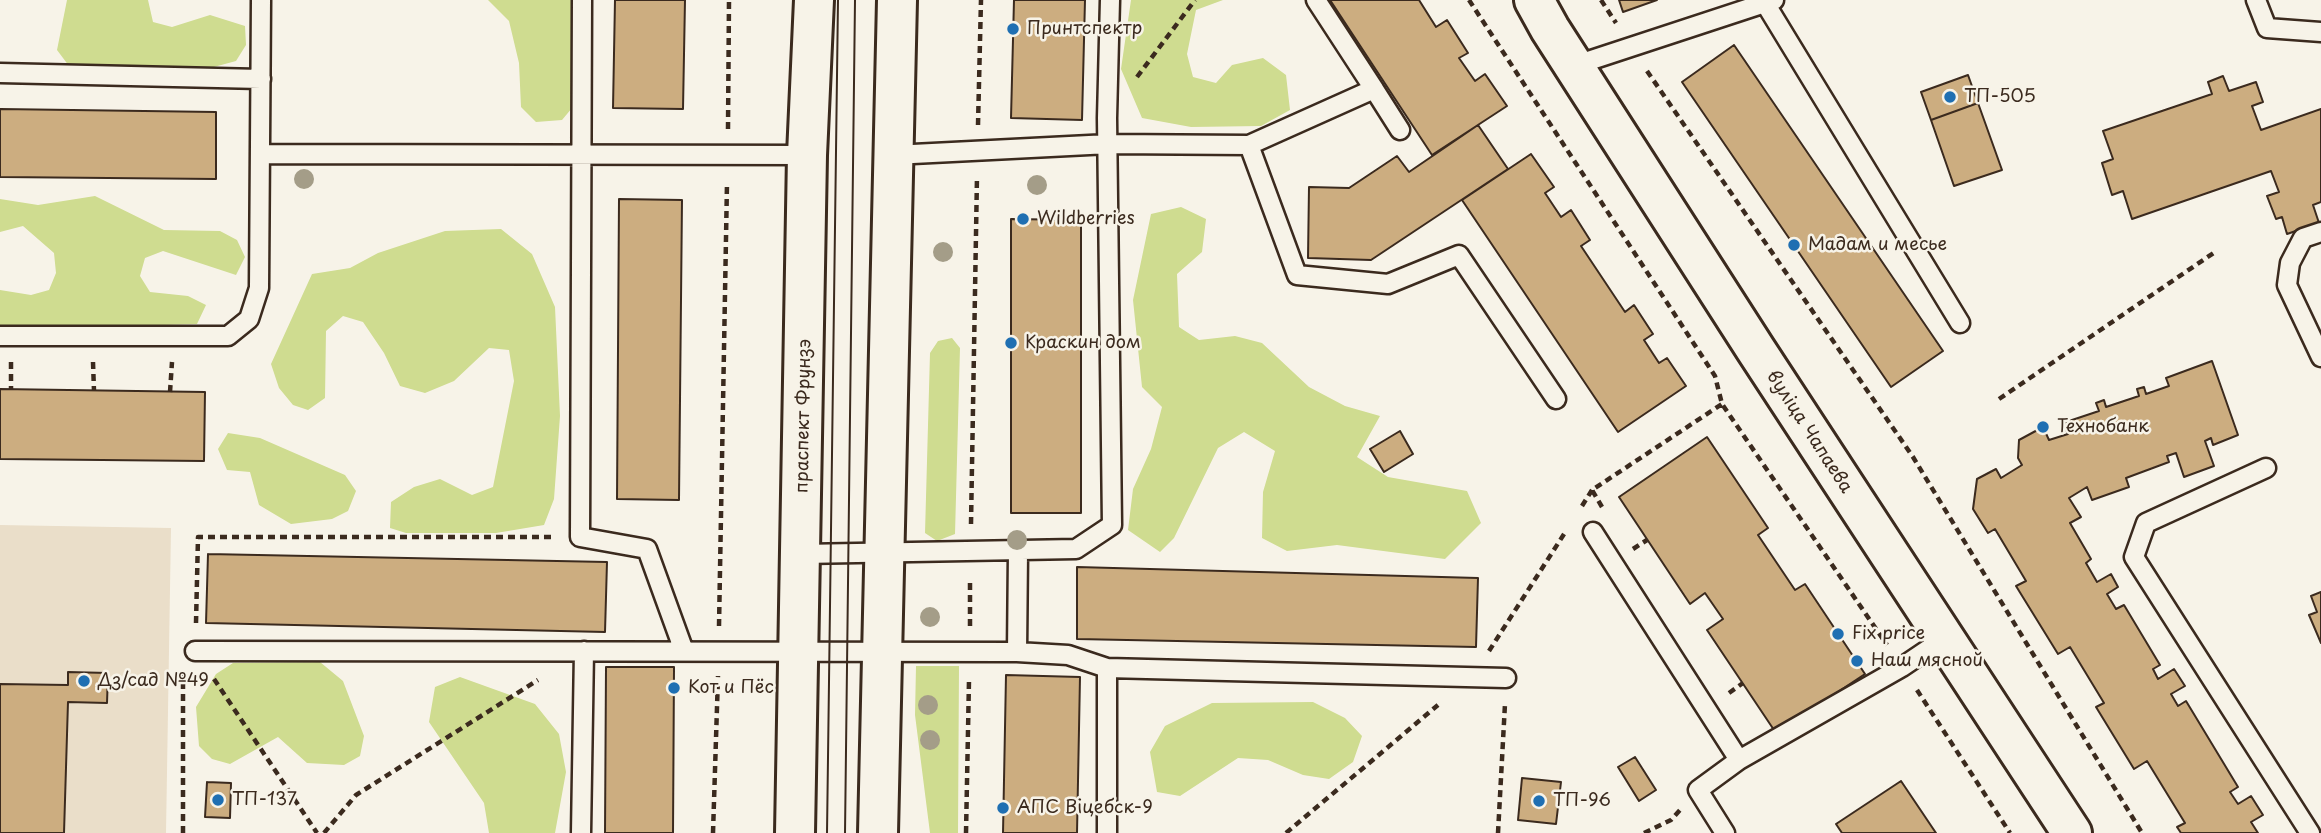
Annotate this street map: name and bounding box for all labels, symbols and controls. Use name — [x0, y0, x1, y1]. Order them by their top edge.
place label: Принтспектр — [1027, 18, 1142, 40]
marker: Принтспектр — [1005, 21, 1021, 37]
place label: ТП-505 — [1964, 86, 2036, 108]
marker: ТП-505 — [1942, 89, 1958, 105]
place label: Wildberries — [1037, 208, 1135, 230]
marker: Wildberries — [1015, 211, 1031, 227]
place label: Мадам и месье — [1808, 234, 1947, 256]
marker: Мадам и месье — [1786, 237, 1802, 253]
place label: Краскин дом — [1025, 332, 1141, 354]
marker: Краскин дом — [1003, 335, 1019, 351]
street label: праспект Фрунзэ — [792, 339, 816, 493]
street label: вуліца Чапаева — [1761, 367, 1857, 497]
place label: Технобанк — [2057, 416, 2149, 438]
marker: Технобанк — [2035, 419, 2051, 435]
place label: Fix price — [1852, 623, 1925, 645]
marker: Fix price — [1830, 626, 1846, 642]
place label: Наш мясной — [1871, 650, 1983, 672]
marker: Наш мясной — [1849, 653, 1865, 669]
place label: Дз/сад №49 — [98, 670, 209, 692]
marker: Дз/сад №49 — [76, 673, 92, 689]
place label: Кот и Пёс — [688, 677, 774, 699]
marker: Кот и Пёс — [666, 680, 682, 696]
place label: ТП-137 — [232, 789, 297, 811]
place label: ТП-96 — [1553, 790, 1611, 812]
marker: ТП-137 — [210, 792, 226, 808]
marker: ТП-96 — [1531, 793, 1547, 809]
place label: АПС Віцебск-9 — [1017, 797, 1153, 819]
marker: АПС Віцебск-9 — [995, 800, 1011, 816]

